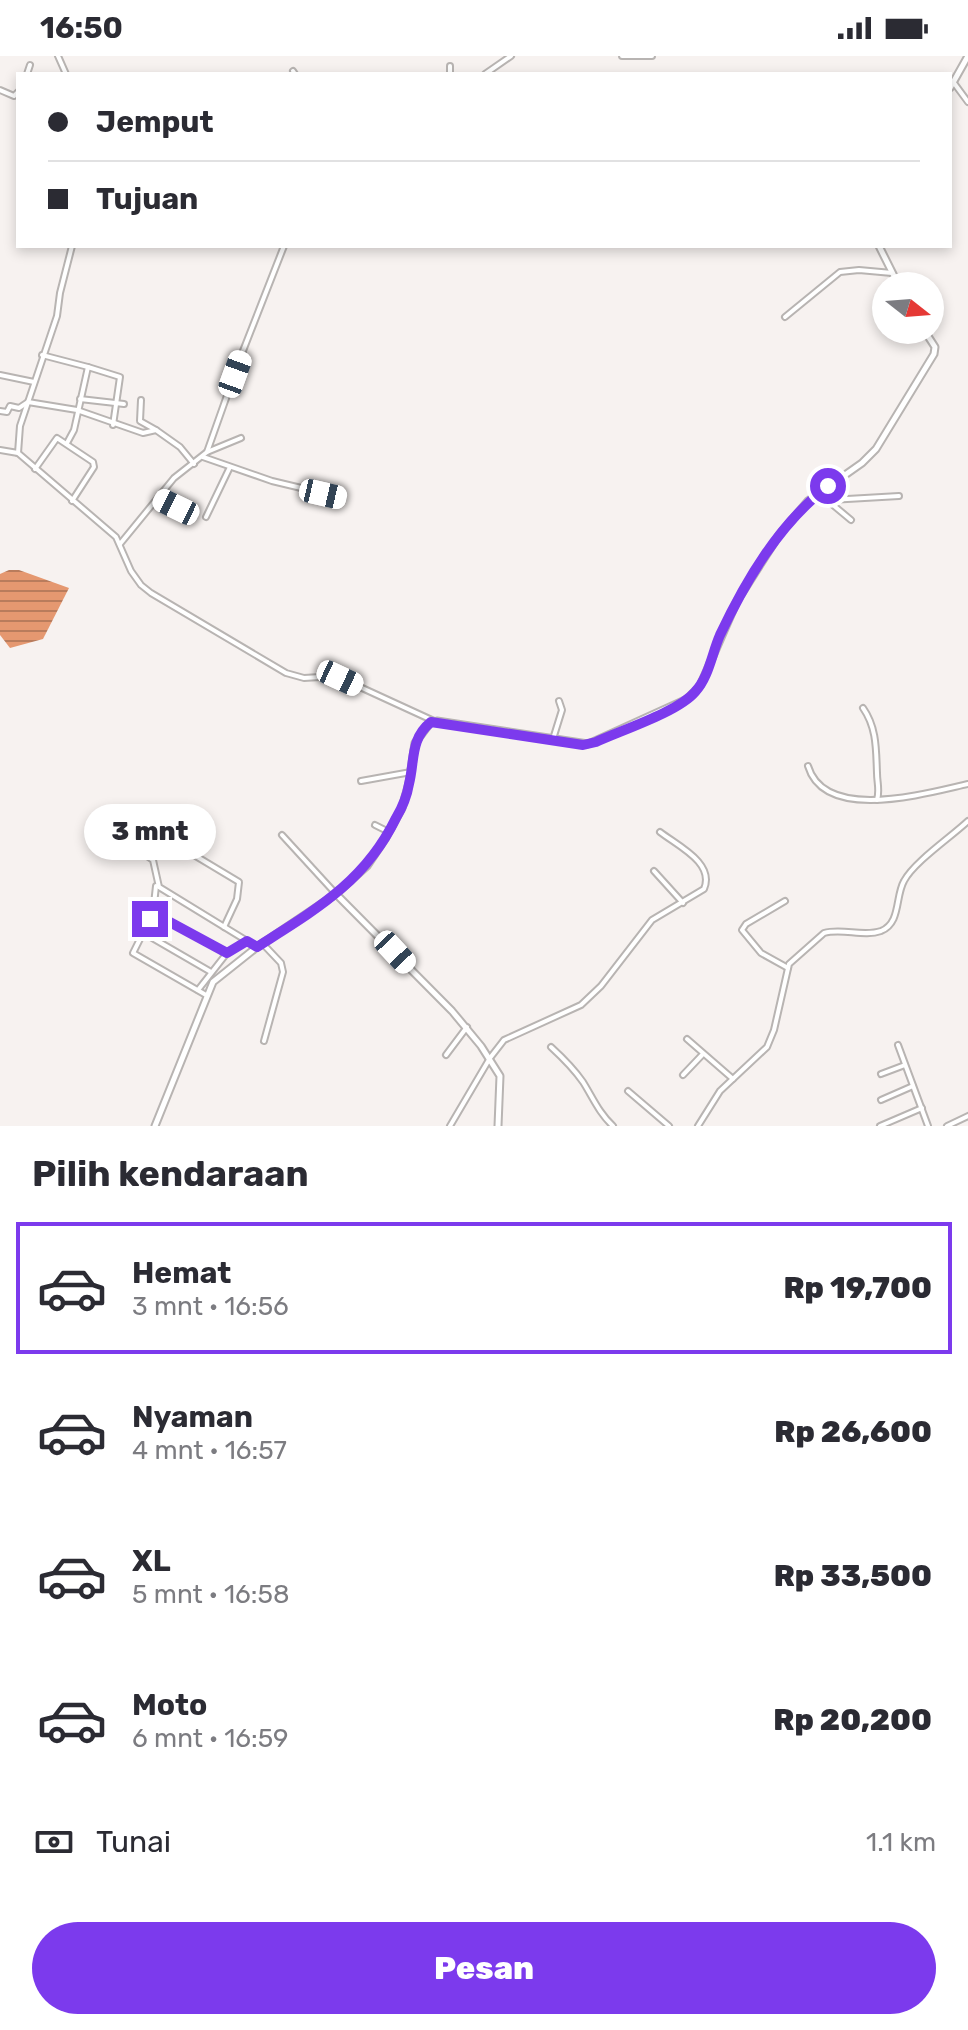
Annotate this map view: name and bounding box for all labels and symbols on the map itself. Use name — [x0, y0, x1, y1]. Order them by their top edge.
north arrow — [872, 272, 944, 344]
car — [216, 347, 254, 401]
route start — [810, 468, 846, 504]
car — [297, 477, 349, 511]
car — [149, 486, 203, 528]
car — [313, 657, 367, 699]
callout: 3 mnt — [84, 803, 216, 859]
route end — [132, 901, 168, 937]
car — [370, 926, 420, 978]

